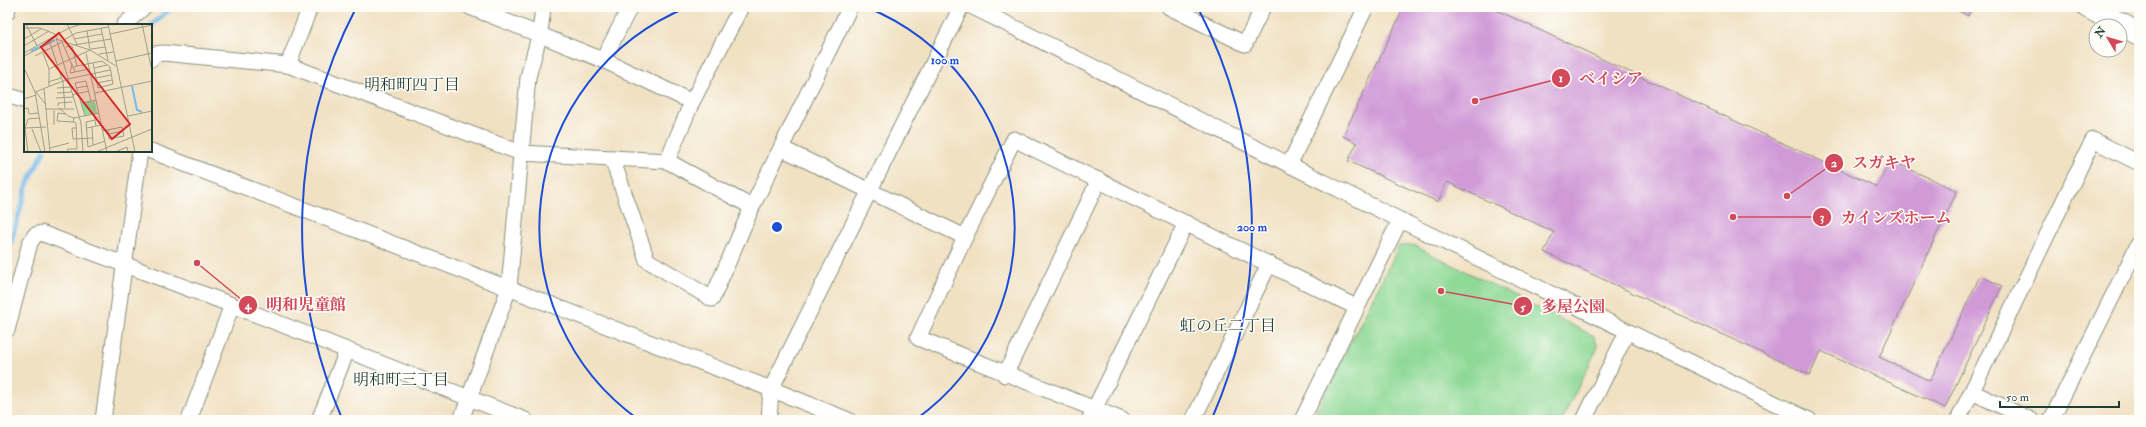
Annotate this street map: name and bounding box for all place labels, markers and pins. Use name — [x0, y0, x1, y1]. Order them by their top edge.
callout: ベイシア — [1551, 64, 1651, 92]
callout: スガキヤ — [1824, 149, 1924, 177]
callout: カインズホーム — [1812, 203, 1960, 231]
centre of rings — [770, 220, 784, 234]
callout: 明和児童館 — [238, 291, 354, 319]
callout: 多屋公園 — [1513, 292, 1613, 320]

